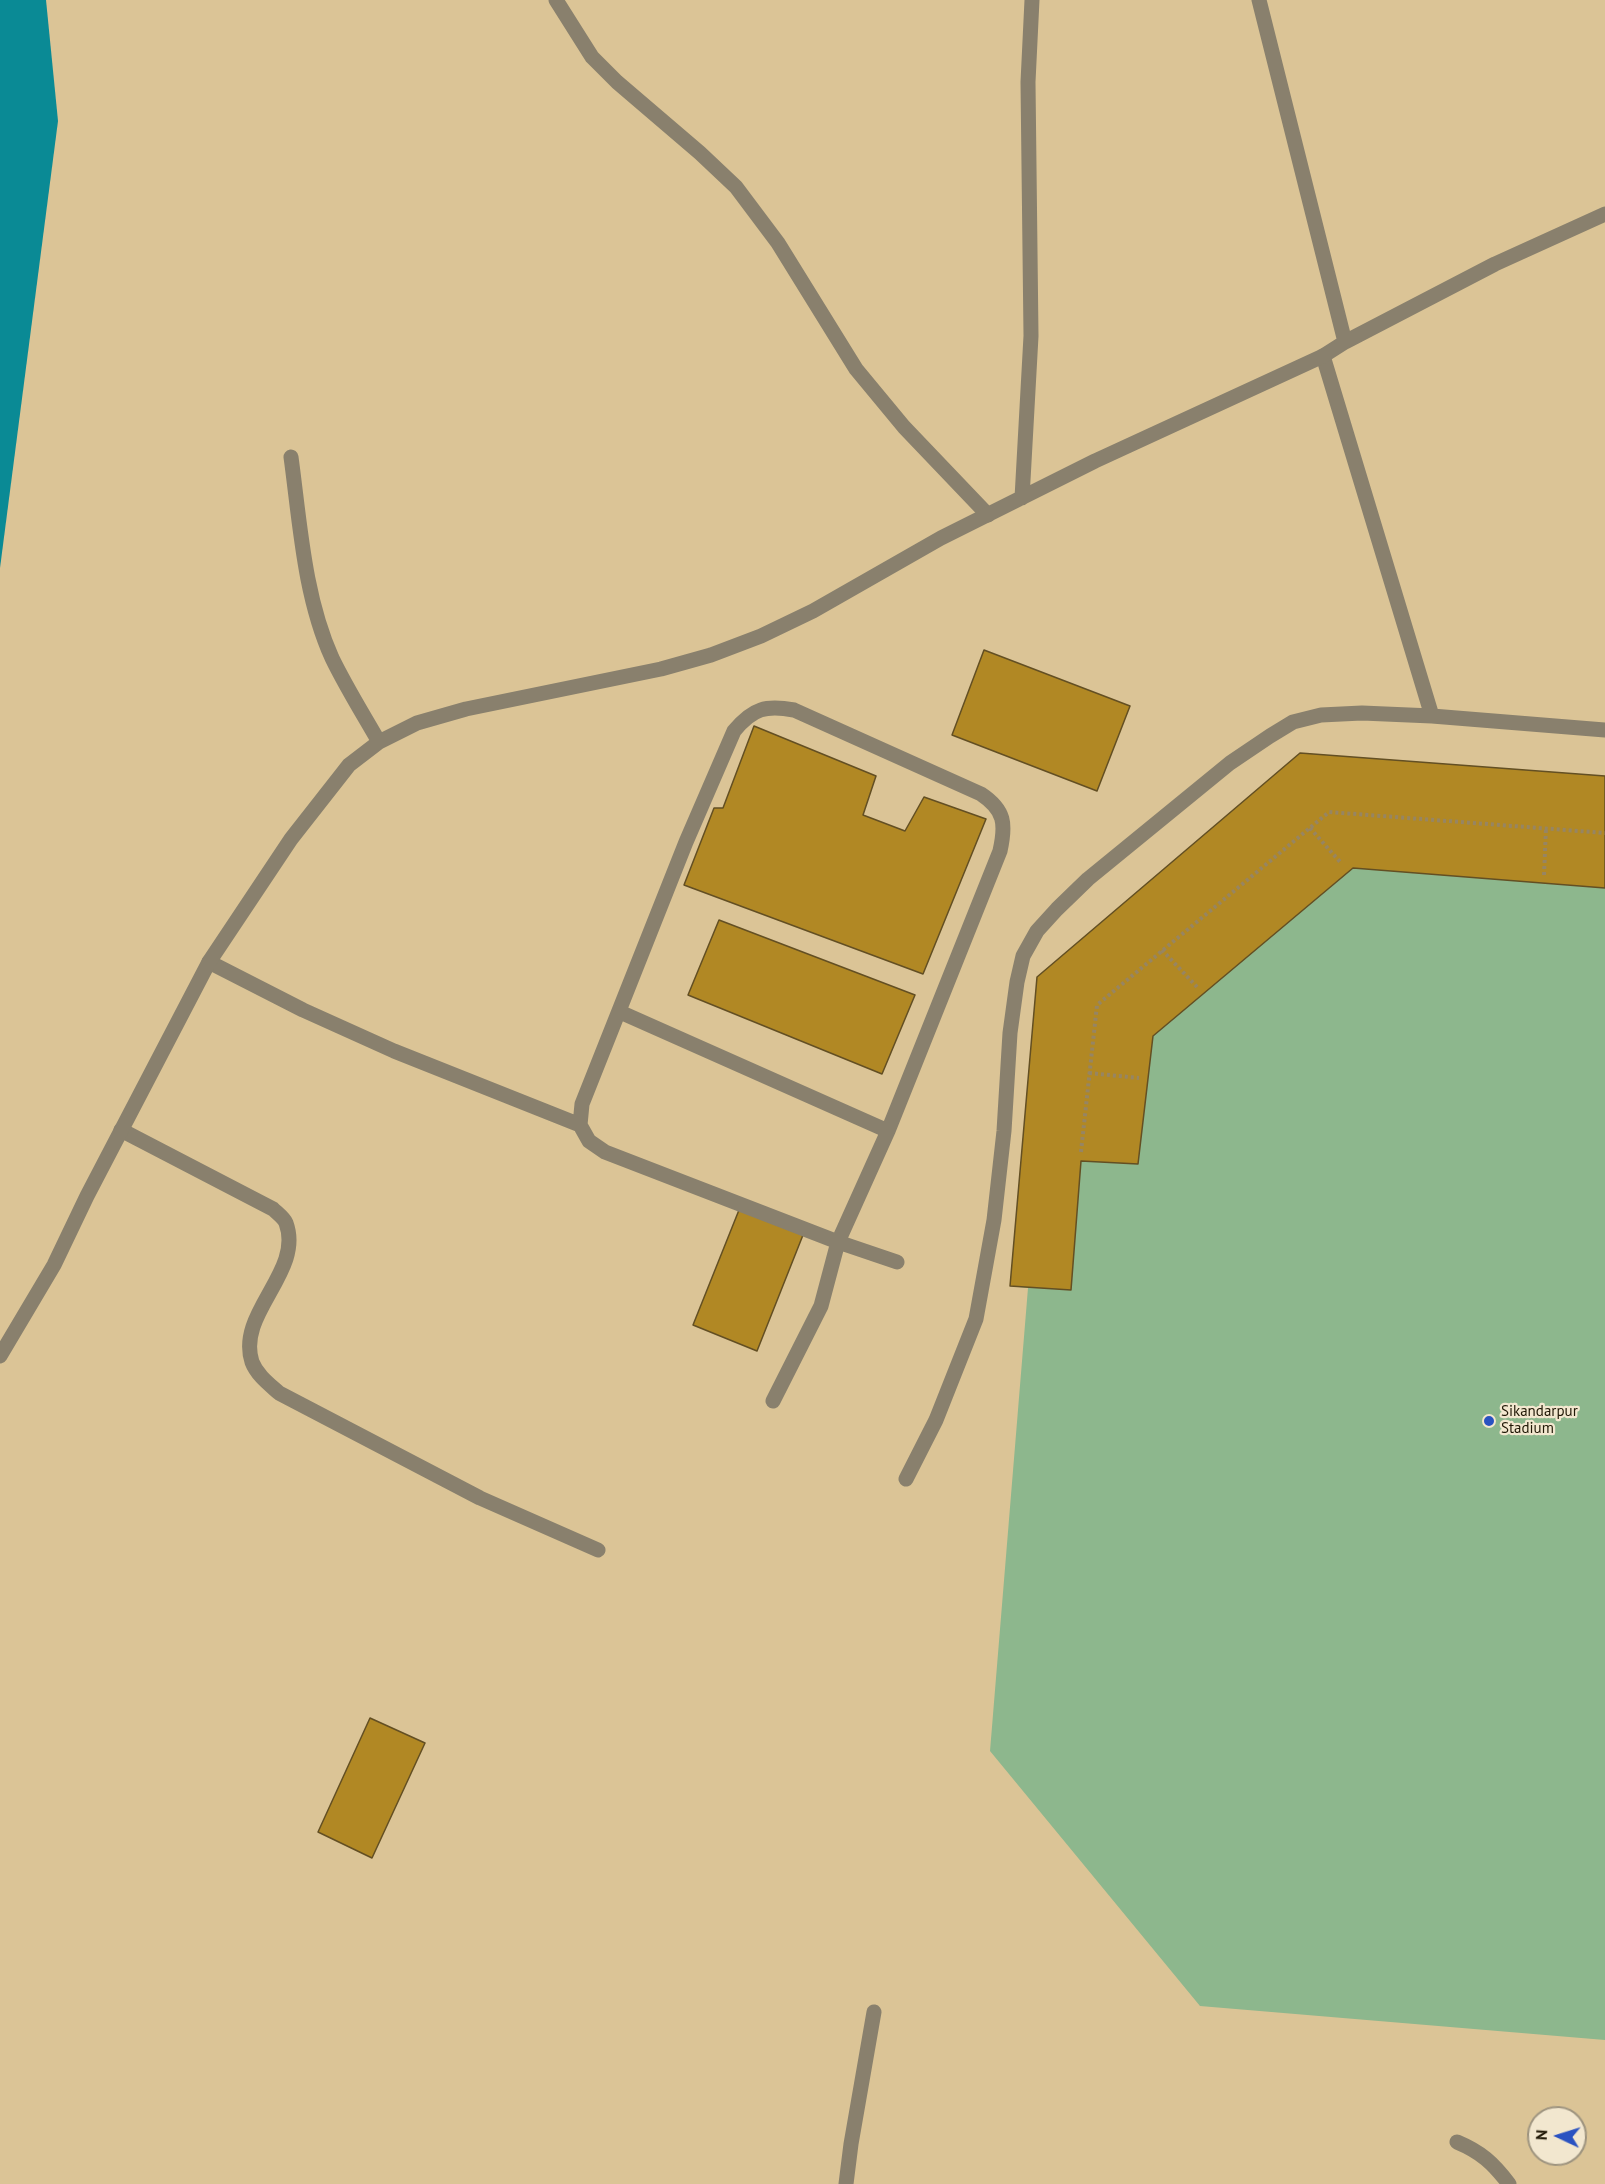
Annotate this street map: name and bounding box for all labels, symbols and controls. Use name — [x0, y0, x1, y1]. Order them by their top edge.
place label: Sikandarpur Stadium — [1501, 1403, 1578, 1438]
marker: Sikandarpur Stadium — [1482, 1414, 1496, 1428]
north arrow — [1527, 2106, 1587, 2166]
text: N — [1531, 2129, 1551, 2141]

